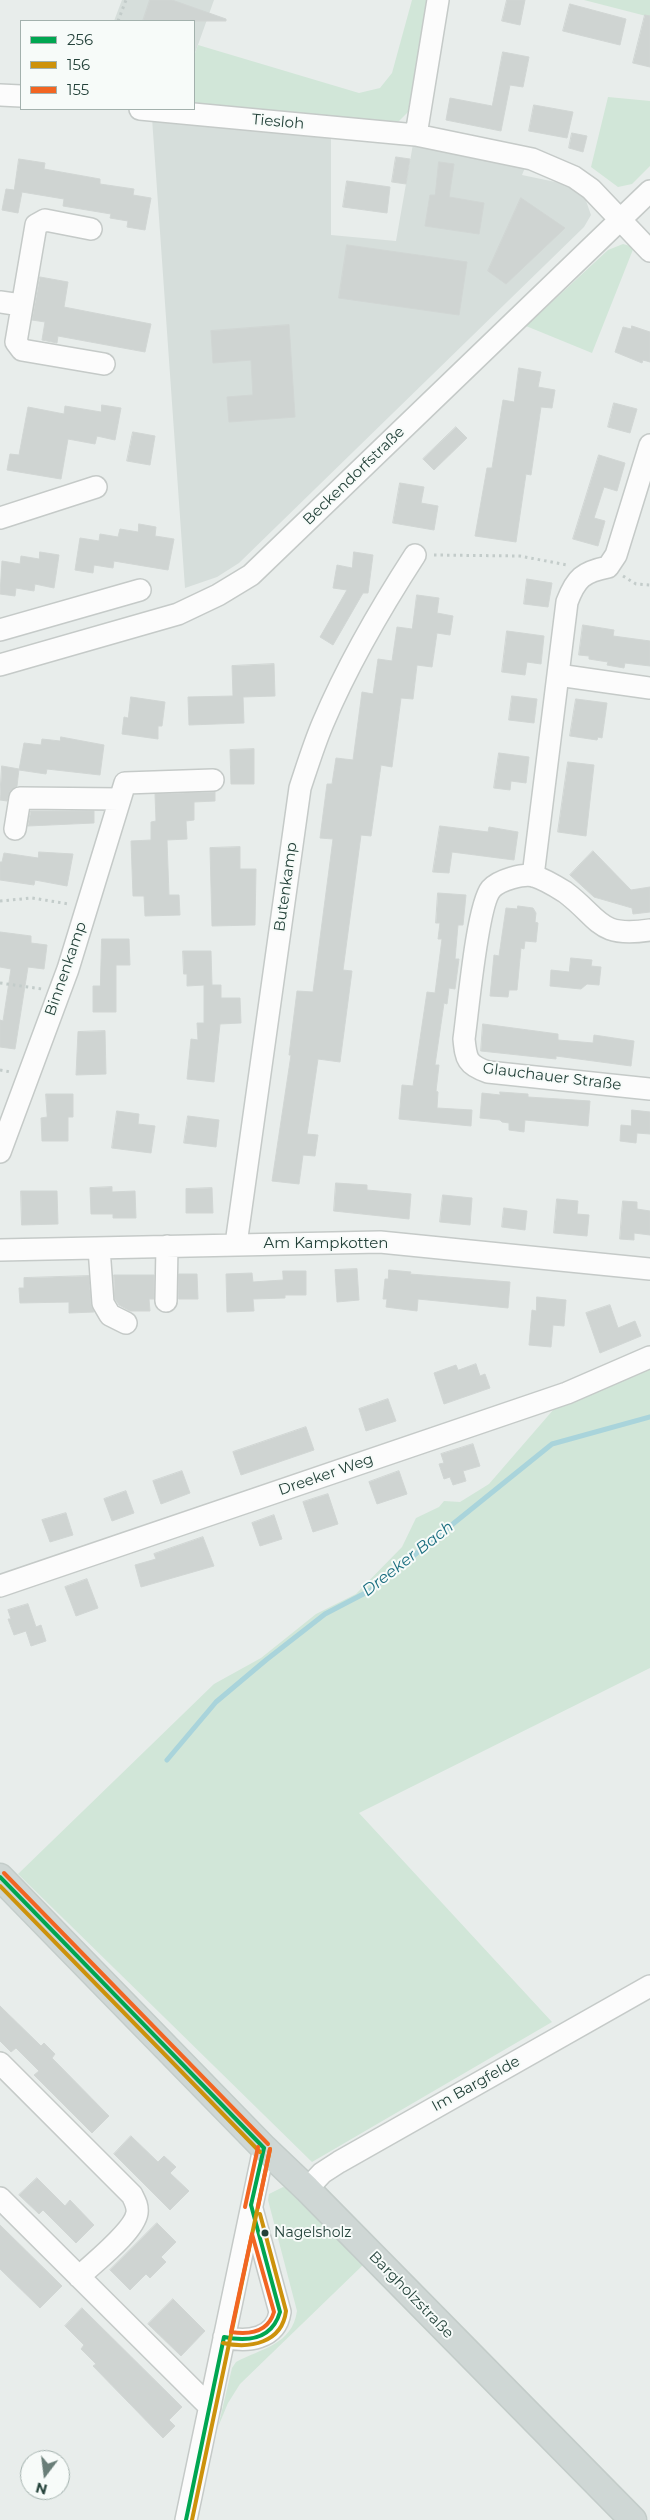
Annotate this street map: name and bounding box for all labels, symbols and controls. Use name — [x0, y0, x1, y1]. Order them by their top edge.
legend — [20, 20, 195, 110]
text: 256 — [67, 30, 93, 49]
text: 156 — [67, 55, 90, 74]
text: 155 — [67, 80, 89, 99]
street label: Tiesloh — [251, 111, 305, 133]
street label: Beckendorfstraße — [300, 423, 408, 529]
street label: Butenkamp — [271, 841, 301, 933]
street label: Binnenkamp — [41, 919, 91, 1019]
street label: Glauchauer Straße — [482, 1060, 622, 1094]
street label: Am Kampkotten — [264, 1235, 388, 1253]
street label: Dreeker Weg — [276, 1450, 376, 1500]
water label: Dreeker Bach — [358, 1517, 458, 1601]
street label: Im Bargfelde — [429, 2052, 523, 2116]
place label: Nagelsholz — [274, 2225, 351, 2241]
marker: Nagelsholz — [260, 2228, 270, 2238]
street label: Bargholzstraße — [365, 2248, 457, 2342]
north arrow — [20, 2450, 70, 2500]
text: N — [34, 2478, 49, 2499]

